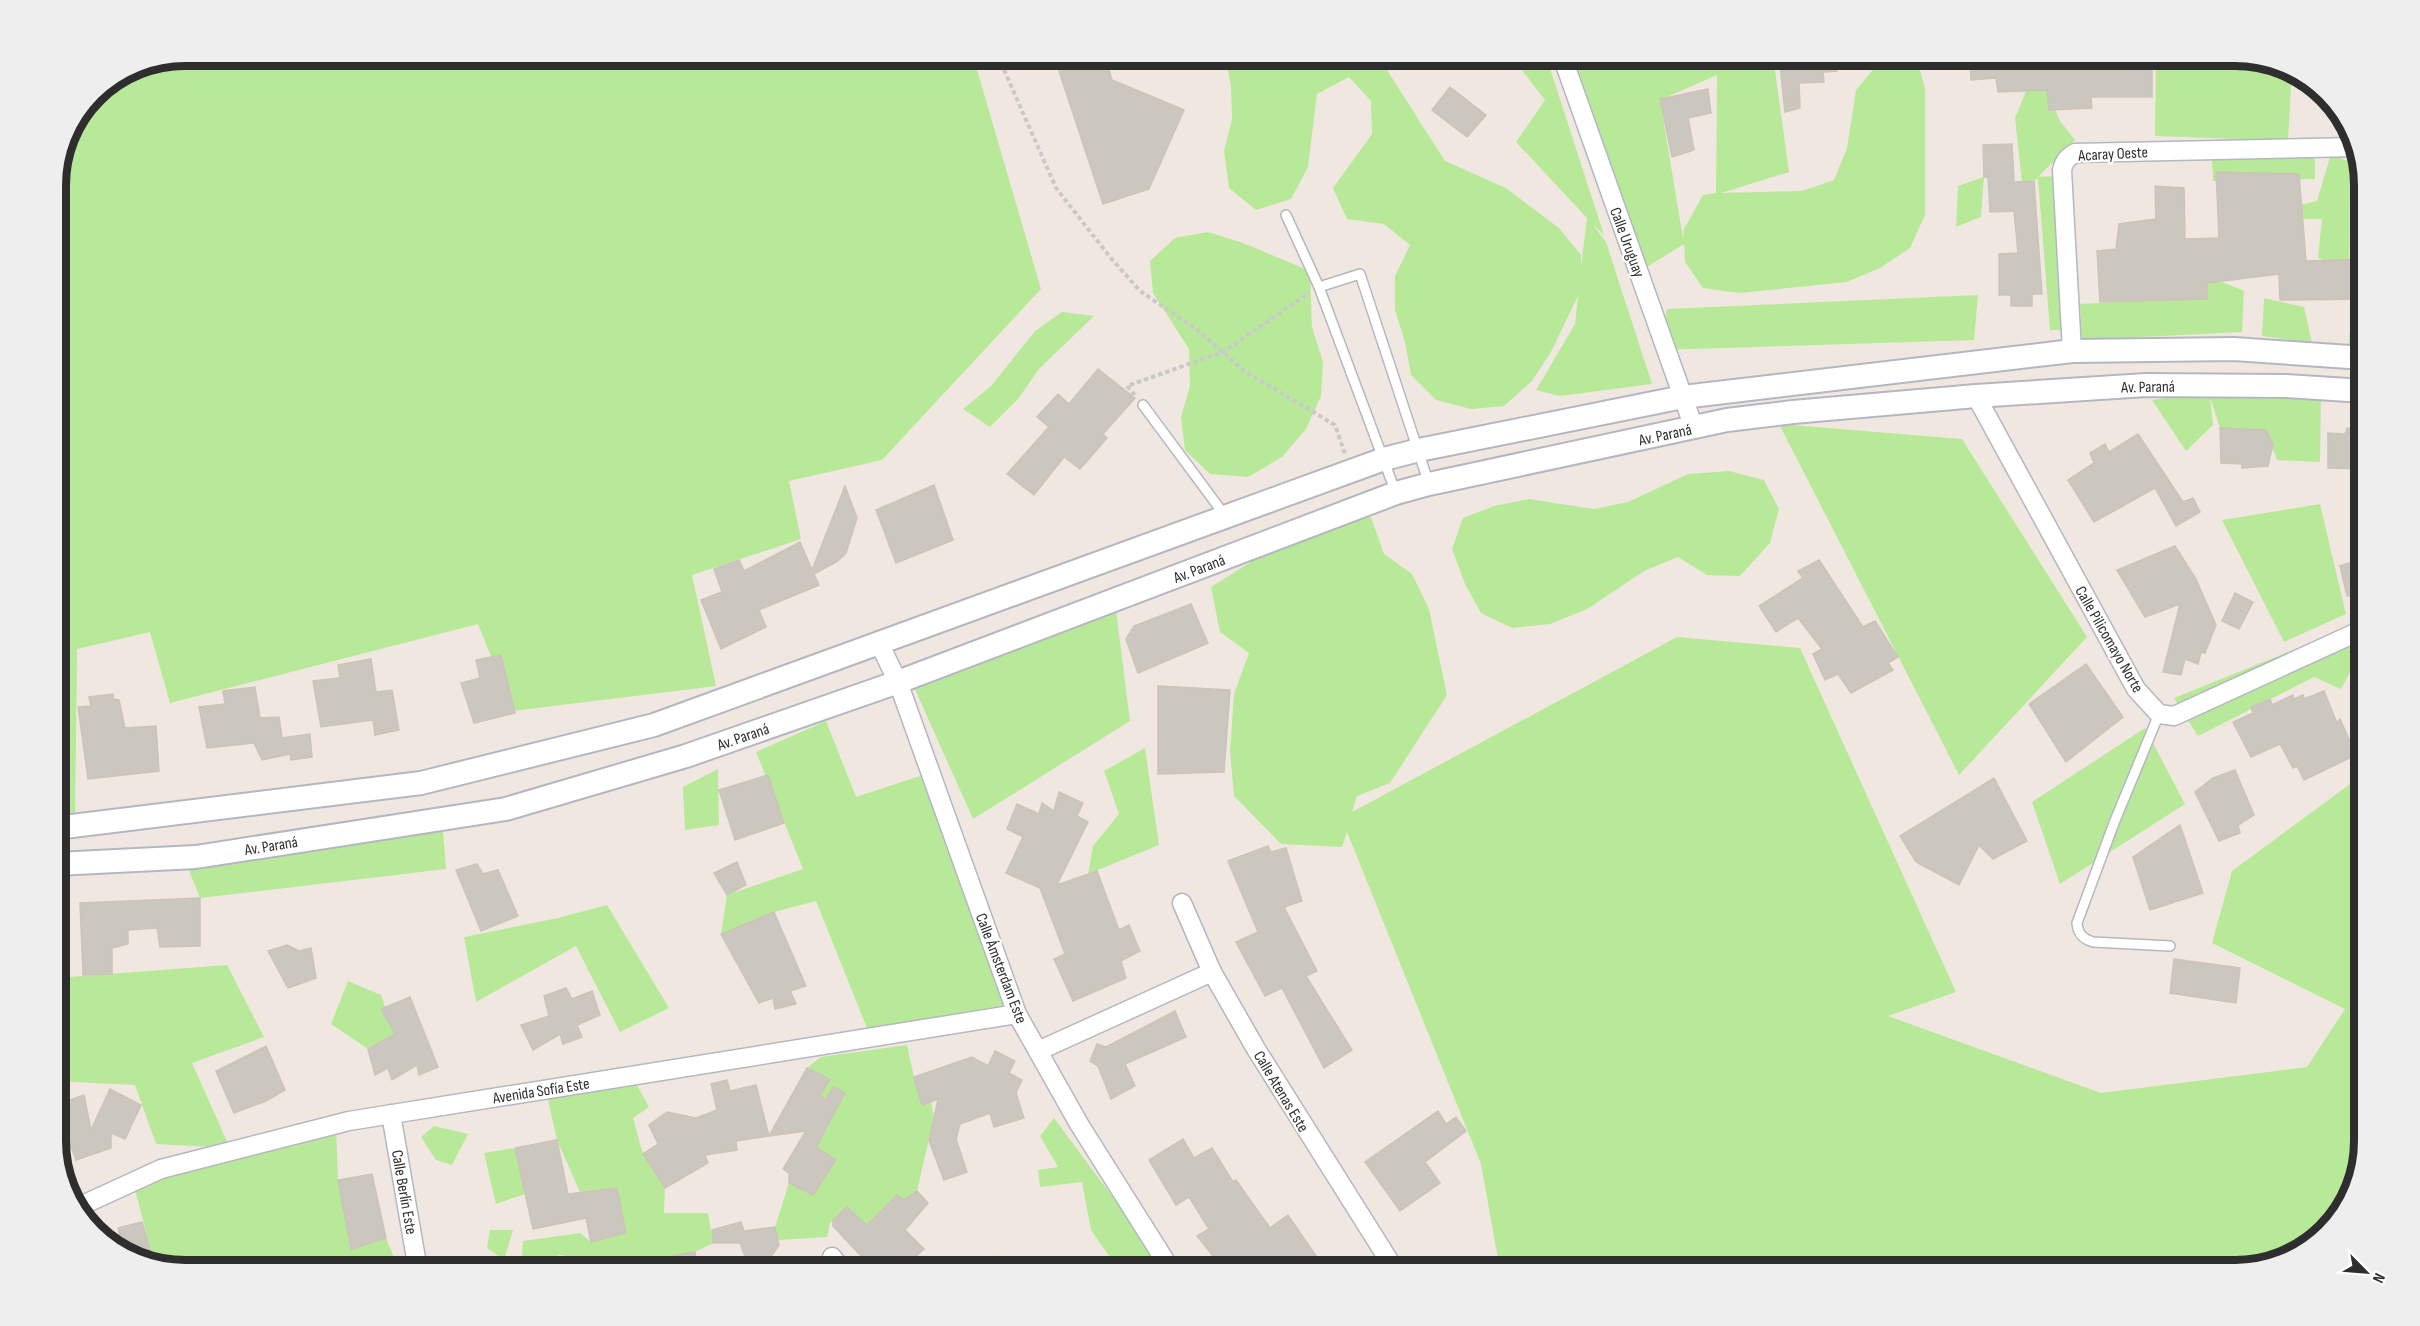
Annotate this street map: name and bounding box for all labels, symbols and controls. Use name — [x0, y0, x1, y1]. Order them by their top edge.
street label: Acaray Oeste — [2077, 143, 2148, 166]
street label: Calle Uruguay — [1605, 205, 1648, 280]
street label: Av. Paraná — [2120, 378, 2175, 397]
street label: Av. Paraná — [1636, 421, 1694, 451]
street label: Av. Paraná — [1170, 551, 1228, 588]
street label: Calle Pilicomayo Norte — [2071, 583, 2147, 696]
street label: Av. Paraná — [714, 720, 772, 755]
street label: Av. Paraná — [242, 833, 299, 860]
street label: Calle Ámsterdam Este — [971, 911, 1030, 1026]
street label: Calle Atenas Este — [1249, 1048, 1312, 1136]
street label: Avenida Sofía Este — [491, 1074, 591, 1109]
street label: Calle Berlín Este — [387, 1148, 420, 1236]
north arrow — [2336, 1242, 2396, 1302]
text: N — [2368, 1270, 2389, 1286]

